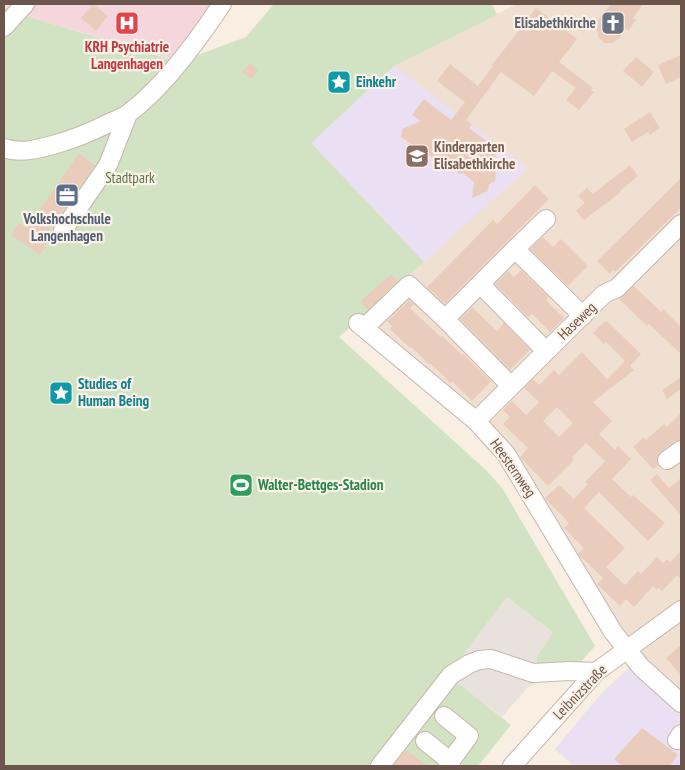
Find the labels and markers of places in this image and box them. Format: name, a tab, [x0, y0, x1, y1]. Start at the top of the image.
hospital icon: KRH Psychiatrie Langenhagen	[114, 10, 140, 36]
church icon: Elisabethkirche	[600, 10, 626, 36]
place label: Elisabethkirche	[515, 13, 596, 32]
place label: KRH Psychiatrie Langenhagen	[85, 37, 169, 73]
place icon: Einkehr	[326, 69, 352, 95]
place label: Einkehr	[356, 72, 397, 91]
place label: Kindergarten Elisabethkirche	[434, 137, 515, 173]
school or university icon: Kindergarten Elisabethkirche	[404, 143, 430, 169]
office icon: Volkshochschule Langenhagen	[54, 182, 80, 208]
place label: Volkshochschule Langenhagen	[22, 209, 111, 245]
place label: Studies of Human Being	[78, 374, 150, 410]
place icon: Studies of Human Being	[48, 380, 74, 406]
sports icon: Walter-Bettges-Stadion	[228, 472, 254, 498]
place label: Walter-Bettges-Stadion	[257, 475, 384, 494]

